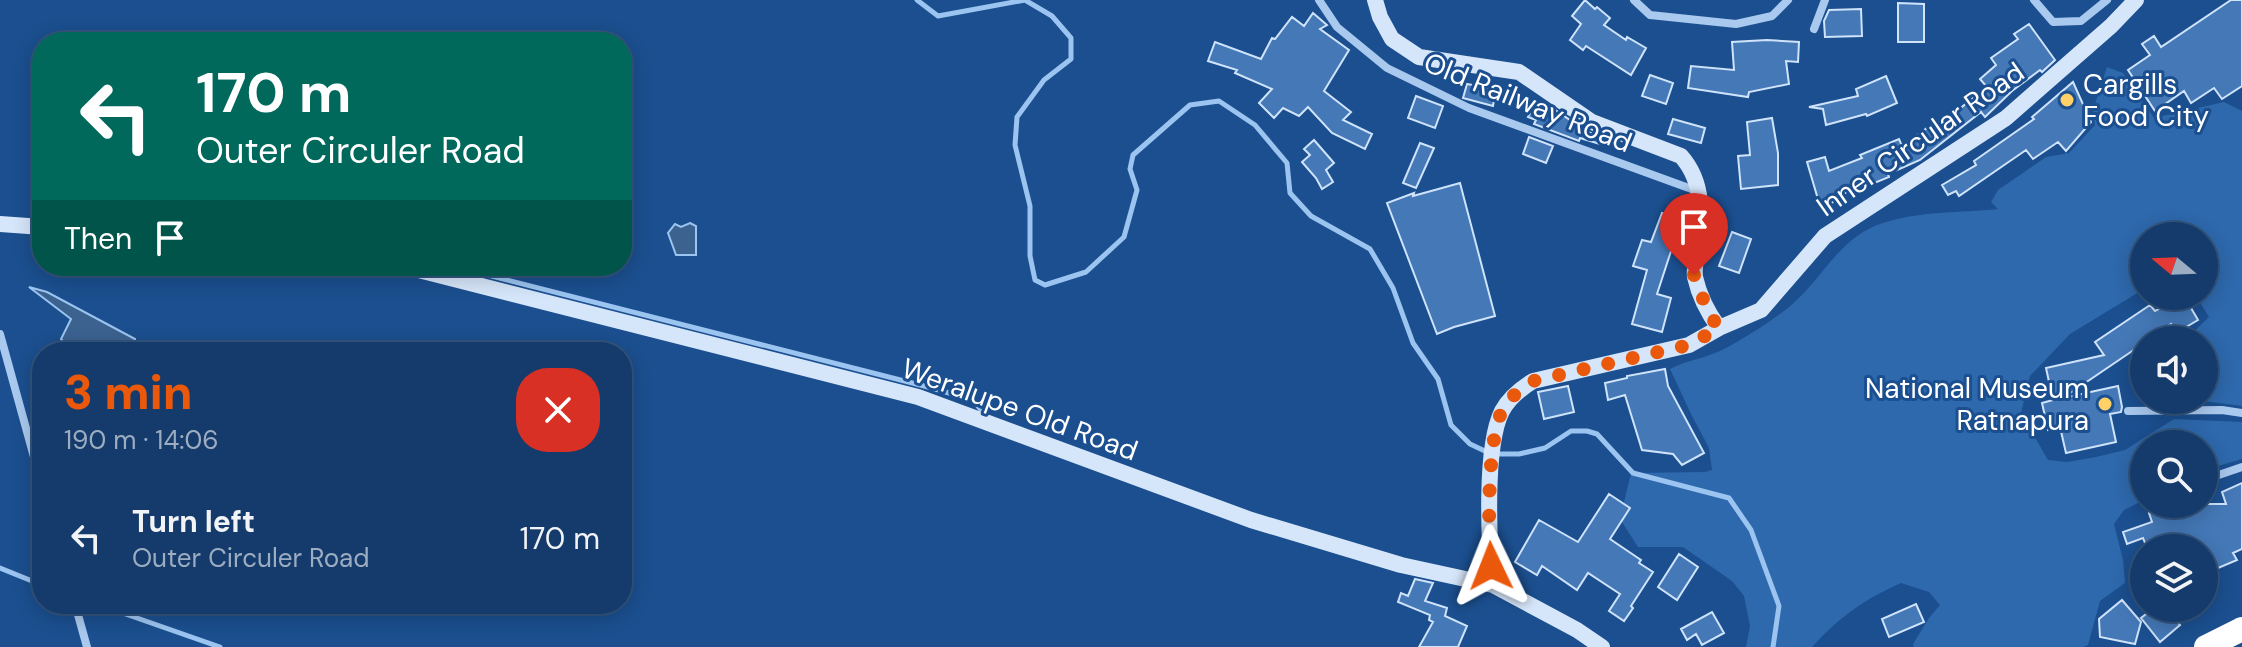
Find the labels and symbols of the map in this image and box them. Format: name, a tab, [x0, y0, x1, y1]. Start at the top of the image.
street label: Old Railway Road	[1418, 44, 1637, 161]
street label: Inner Circular Road	[1809, 54, 2031, 225]
place label: Cargills Food City	[2083, 66, 2209, 135]
marker: Cargills Food City	[2058, 91, 2076, 109]
pin	[1660, 193, 1728, 275]
north arrow	[2130, 222, 2218, 310]
street label: Weralupe Old Road	[897, 350, 1143, 469]
place label: National Museum Ratnapura	[1865, 370, 2089, 439]
marker: National Museum Ratnapura	[2096, 395, 2114, 413]
position arrow	[1449, 524, 1533, 608]

